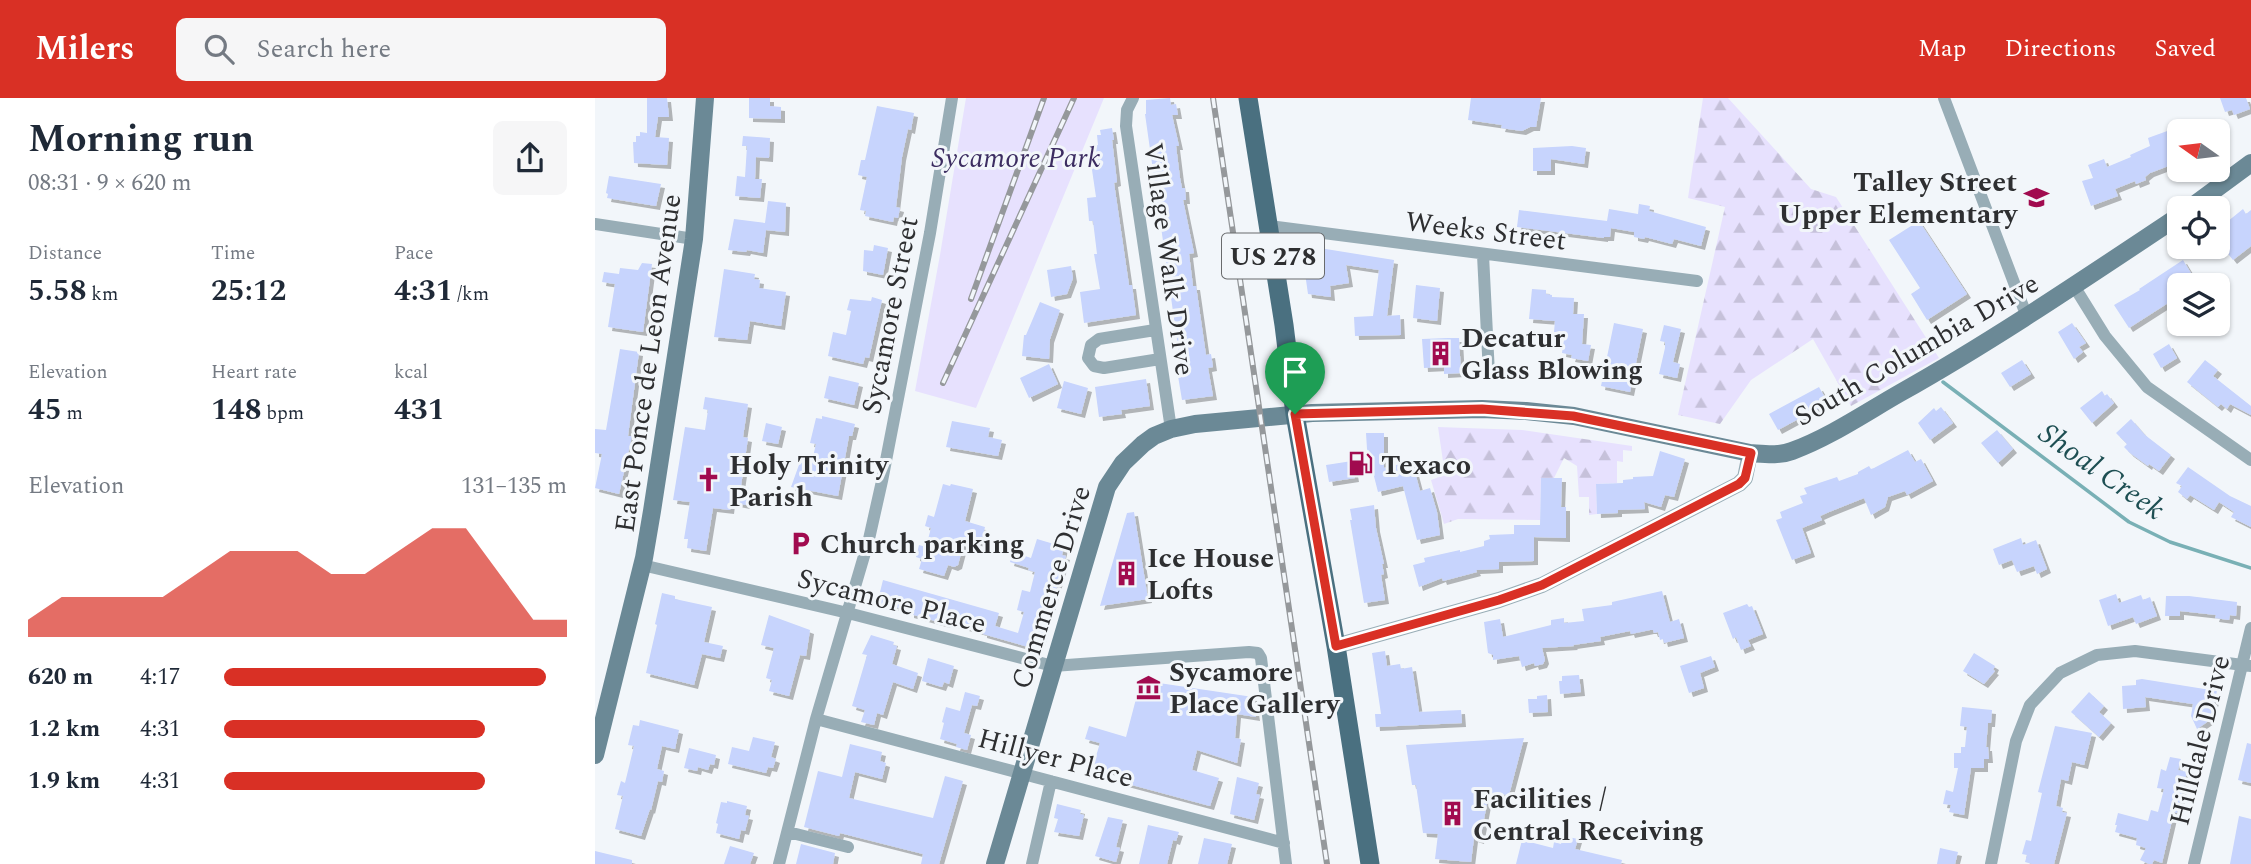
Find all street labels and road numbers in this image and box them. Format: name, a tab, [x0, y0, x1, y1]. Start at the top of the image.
street label: Village Walk Drive	[1131, 140, 1206, 379]
street label: East Ponce de Leon Avenue	[603, 191, 694, 535]
street label: Weeks Street	[1403, 200, 1569, 263]
street label: Sycamore Street	[850, 213, 931, 418]
road number: US 278	[1222, 234, 1324, 279]
street label: South Columbia Drive	[1786, 263, 2047, 438]
street label: Commerce Drive	[1000, 480, 1103, 695]
street label: Sycamore Place	[793, 557, 991, 646]
street label: Hilldale Drive	[2158, 651, 2242, 830]
street label: Hillyer Place	[973, 717, 1138, 800]

